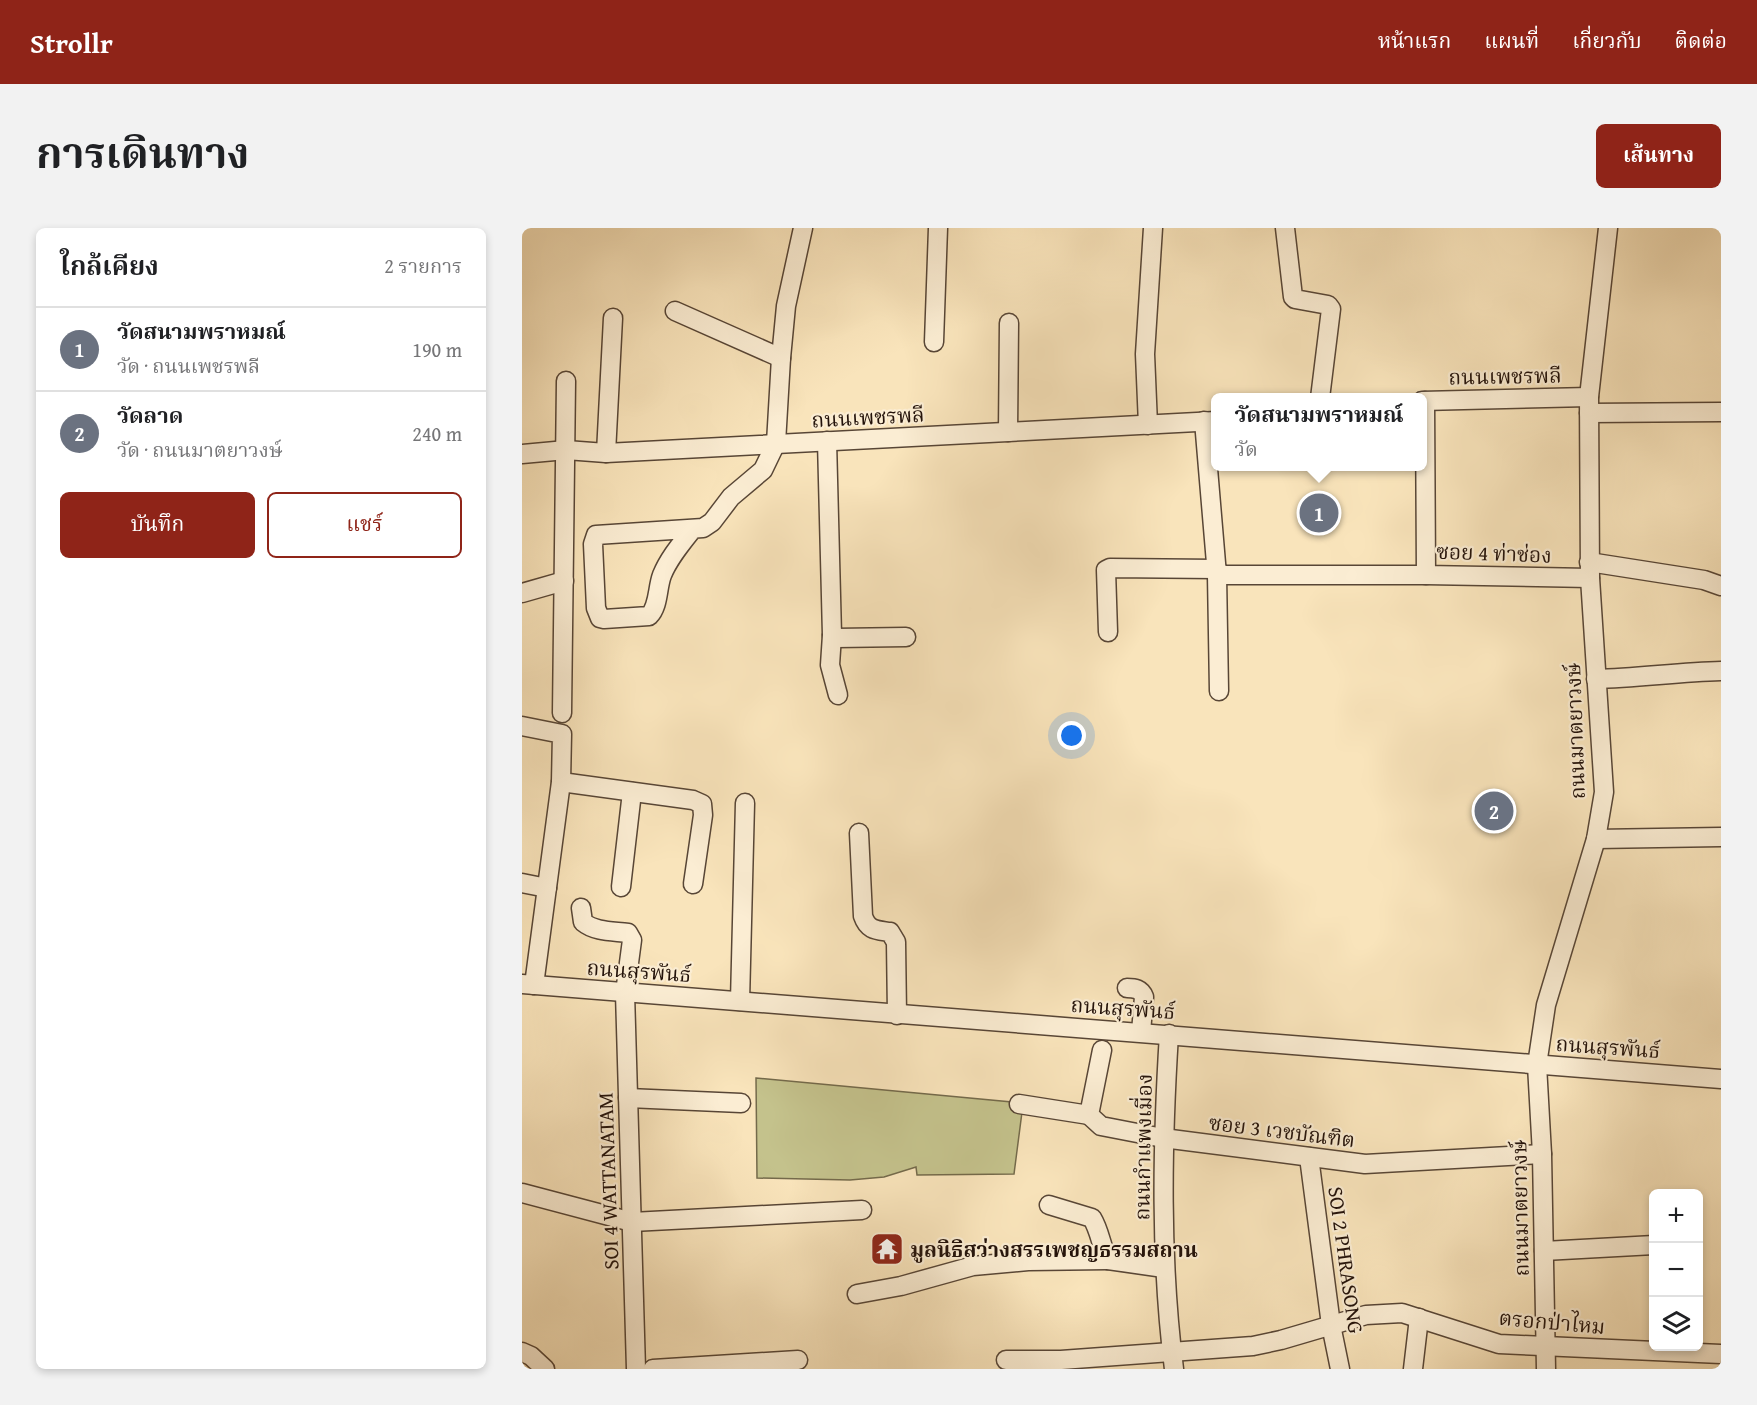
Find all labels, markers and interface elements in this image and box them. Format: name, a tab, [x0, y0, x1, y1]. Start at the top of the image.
text: Strollr	[30, 22, 113, 63]
text: หน้าแรก	[1378, 25, 1451, 56]
text: แผนที่	[1484, 25, 1539, 56]
text: เกี่ยวกับ	[1572, 25, 1642, 56]
text: ติดต่อ	[1675, 25, 1727, 56]
text: การเดินทาง	[36, 122, 249, 183]
button: เส้นทาง	[1596, 124, 1721, 188]
text: ใกล้เคียง	[60, 246, 159, 285]
text: 2 รายการ	[384, 251, 462, 280]
text: วัดสนามพราหมณ์	[117, 315, 286, 347]
text: 1	[74, 335, 85, 364]
text: 190 m	[412, 335, 462, 364]
text: วัด · ถนนเพชรพลี	[117, 351, 260, 380]
street label: ถนนเพชรพลี	[1448, 360, 1562, 392]
popup	[1211, 393, 1427, 471]
text: วัดสนามพราหมณ์	[1235, 398, 1403, 430]
text: วัดลาด	[117, 399, 183, 431]
street label: ถนนเพชรพลี	[811, 399, 925, 435]
text: 2	[74, 419, 85, 448]
text: 240 m	[412, 419, 462, 448]
text: วัด	[1235, 434, 1258, 463]
text: วัด · ถนนมาตยาวงษ์	[117, 435, 282, 464]
pin: 1	[1300, 490, 1338, 536]
button: บันทึก	[60, 492, 255, 558]
button: แชร์	[267, 492, 462, 558]
street label: ซอย 4 ท่าช่อง	[1436, 535, 1552, 571]
street label: ถนนมาตยาวงษ์	[1557, 662, 1593, 800]
your location	[1057, 721, 1086, 750]
pin: 2	[1474, 788, 1514, 834]
street label: ถนนสุรพันธ์	[586, 952, 693, 990]
street label: ถนนสุรพันธ์	[1070, 989, 1177, 1027]
street label: ถนนสุรพันธ์	[1555, 1028, 1662, 1066]
street label: ถนนกำแพงเมี่อง	[1126, 1073, 1160, 1221]
street label: SOI 4 WATTANATAM	[589, 1092, 627, 1270]
street label: ซอย 3 เวชบัณฑิต	[1207, 1107, 1357, 1155]
street label: ถนนมาตยาวงษ์	[1503, 1139, 1537, 1277]
street label: SOI 2 PHRASONG	[1320, 1185, 1372, 1335]
map controls	[1649, 1189, 1703, 1351]
button: +	[1649, 1189, 1703, 1243]
temple icon: มูลนิธิสว่างสรรเพชญธรรมสถาน	[869, 1231, 905, 1267]
place label: มูลนิธิสว่างสรรเพชญธรรมสถาน	[910, 1234, 1198, 1265]
button: −	[1649, 1243, 1703, 1297]
button: layers	[1649, 1297, 1703, 1351]
street label: ตรอกป่าไหม	[1498, 1302, 1606, 1342]

